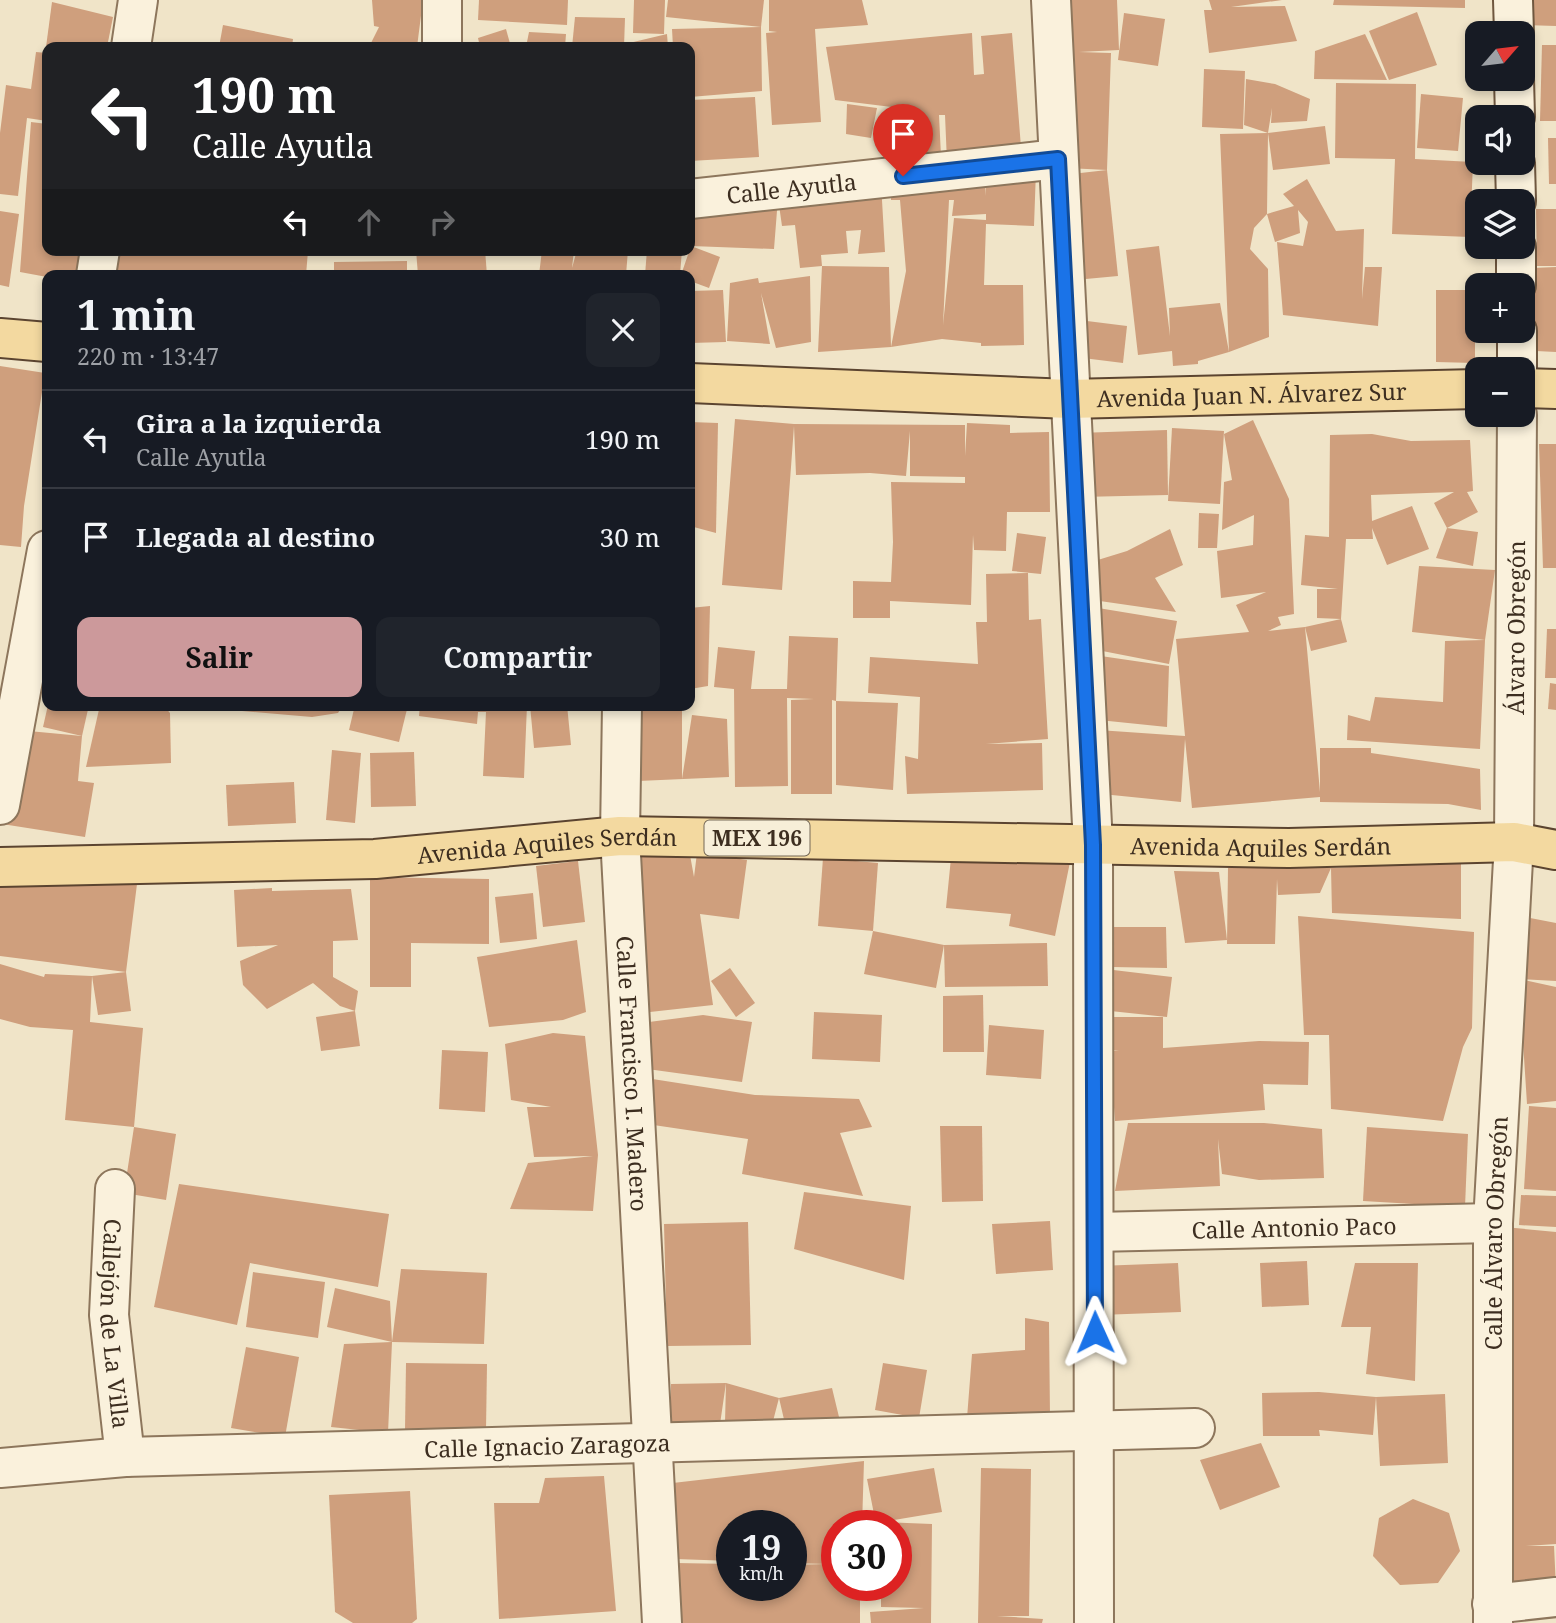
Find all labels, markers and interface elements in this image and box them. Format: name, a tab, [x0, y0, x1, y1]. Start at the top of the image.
north arrow	[1465, 21, 1535, 91]
map controls	[1465, 21, 1535, 427]
text: 190 m	[192, 61, 336, 127]
icon: left	[77, 70, 168, 161]
pin	[873, 104, 933, 176]
button: sound	[1465, 105, 1535, 175]
icon: arrive	[884, 115, 922, 153]
text: Calle Ayutla	[192, 124, 374, 167]
street label: Calle Ayutla	[725, 165, 858, 211]
button: layers	[1465, 189, 1535, 259]
icon: left	[277, 203, 315, 241]
icon: ahead	[350, 203, 388, 241]
icon: right	[423, 203, 461, 241]
button: +	[1465, 273, 1535, 343]
text: 1 min	[77, 285, 196, 342]
button: close	[586, 293, 660, 367]
text: 220 m · 13:47	[77, 340, 219, 372]
button: −	[1465, 357, 1535, 427]
street label: Avenida Juan N. Álvarez Sur	[1096, 375, 1407, 414]
text: Gira a la izquierda	[136, 405, 382, 441]
icon: left	[77, 420, 115, 458]
text: 190 m	[585, 421, 660, 457]
text: Calle Ayutla	[136, 441, 266, 473]
icon: arrive	[77, 518, 115, 556]
text: Llegada al destino	[136, 519, 375, 555]
text: 30 m	[600, 519, 660, 555]
street label: Álvaro Obregón	[1499, 540, 1532, 715]
button: Salir	[77, 617, 362, 697]
button: Compartir	[376, 617, 660, 697]
street label: Avenida Aquiles Serdán	[416, 820, 678, 871]
road number: MEX 196	[704, 820, 810, 856]
street label: Avenida Aquiles Serdán	[1130, 829, 1392, 864]
street label: Calle Francisco I. Madero	[609, 935, 656, 1212]
street label: Calle Álvaro Obregón	[1477, 1115, 1515, 1350]
street label: Calle Antonio Paco	[1191, 1209, 1397, 1246]
street label: Callejón de La Villa	[93, 1218, 138, 1430]
position arrow	[1058, 1295, 1132, 1369]
street label: Calle Ignacio Zaragoza	[424, 1426, 671, 1465]
speed limit sign: 30	[821, 1510, 912, 1601]
text: 19	[742, 1523, 781, 1570]
text: km/h	[739, 1561, 784, 1585]

